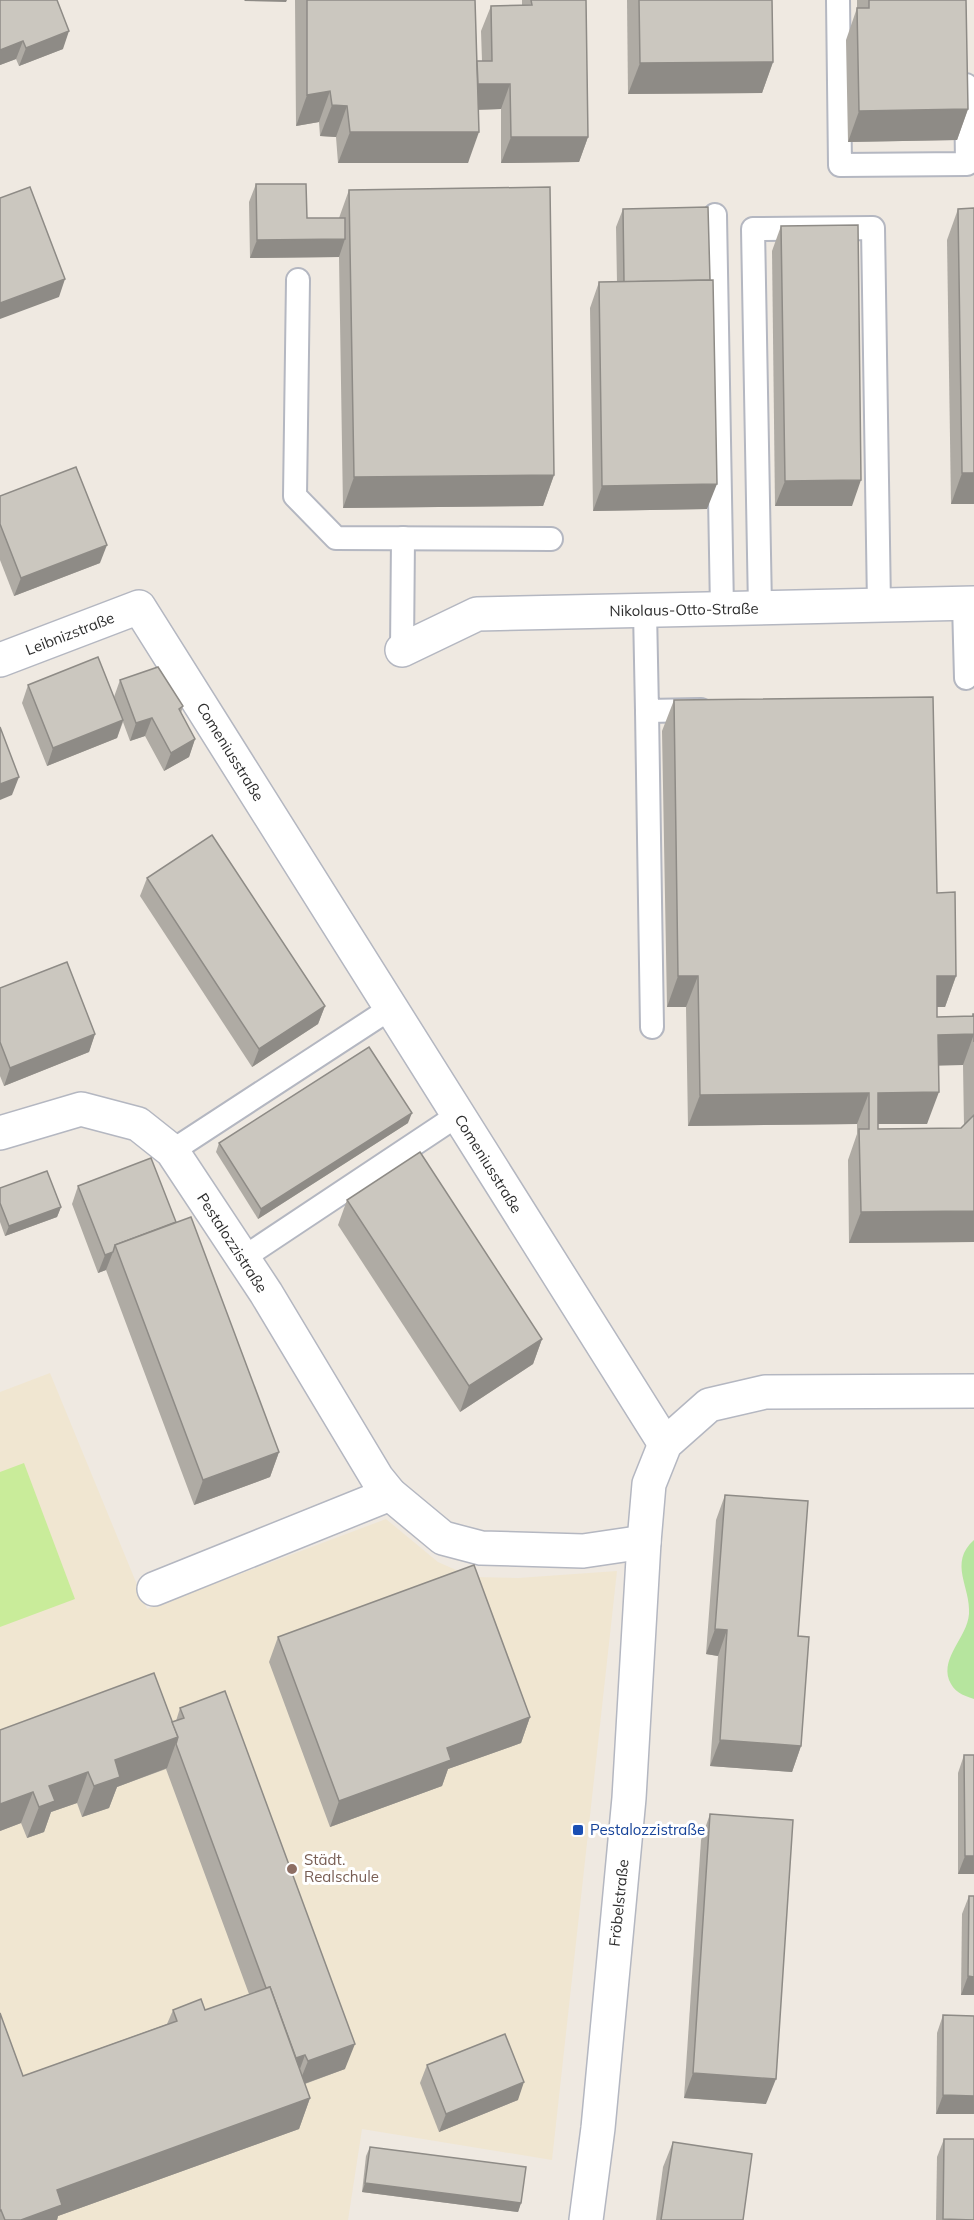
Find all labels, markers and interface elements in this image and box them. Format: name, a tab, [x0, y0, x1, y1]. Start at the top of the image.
street label: Nikolaus-Otto-Straße	[609, 599, 759, 620]
street label: Leibnizstraße	[23, 608, 117, 659]
street label: Comeniusstraße	[192, 699, 268, 805]
street label: Comeniusstraße	[450, 1111, 526, 1217]
street label: Pestalozzistraße	[193, 1189, 272, 1296]
place label: Pestalozzistraße	[590, 1820, 705, 1839]
marker: Pestalozzistraße	[571, 1823, 585, 1837]
place label: Städt. Realschule	[304, 1850, 379, 1886]
street label: Fröbelstraße	[604, 1858, 633, 1947]
marker: Städt. Realschule	[285, 1862, 299, 1876]

